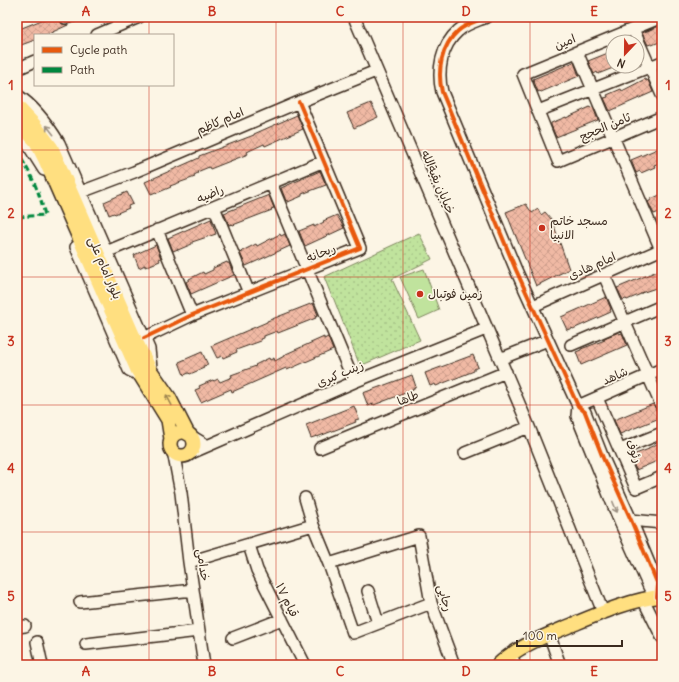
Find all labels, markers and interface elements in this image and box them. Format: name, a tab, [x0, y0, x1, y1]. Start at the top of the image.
text: A	[82, 3, 91, 20]
text: B	[208, 3, 217, 20]
text: C	[336, 3, 345, 20]
text: D	[461, 3, 471, 20]
text: E	[590, 3, 598, 20]
street label: امین	[552, 31, 578, 53]
legend	[34, 34, 174, 86]
north arrow	[605, 34, 645, 74]
text: Cycle path	[70, 42, 127, 57]
text: N	[615, 55, 627, 71]
text: Path	[70, 62, 95, 77]
text: 1	[8, 77, 14, 94]
text: 1	[665, 77, 671, 94]
street label: امام کاظم	[194, 104, 247, 139]
street label: ثامن الحجج	[577, 109, 634, 146]
one-way arrow	[46, 124, 54, 135]
street label: خیابان بقیةالله	[417, 148, 459, 216]
street label: راضیه	[194, 181, 226, 206]
text: 2	[7, 205, 15, 222]
text: 2	[664, 205, 672, 222]
place label: مسجد خاتم الانبیا	[550, 213, 608, 243]
marker: مسجد خاتم الانبیا	[537, 223, 547, 233]
street label: بلوار امام علی	[84, 234, 125, 302]
street label: ریحانه	[304, 240, 338, 265]
street label: امام هادی	[566, 248, 619, 285]
place label: زمین فوتبال	[428, 286, 483, 302]
marker: زمین فوتبال	[415, 289, 425, 299]
text: 3	[7, 333, 15, 350]
text: 3	[664, 333, 672, 350]
street label: زینب کبری	[314, 357, 366, 391]
street label: شاهد	[600, 363, 630, 388]
street label: طاها	[395, 386, 421, 409]
one-way arrow	[165, 394, 173, 406]
street label: رئوف	[623, 437, 646, 465]
text: 4	[7, 460, 15, 477]
text: 4	[664, 460, 672, 477]
one-way arrow	[611, 501, 619, 513]
street label: خدامی	[193, 548, 213, 582]
street label: قیام ۱۷	[271, 580, 302, 620]
street label: رجایی	[434, 583, 456, 613]
text: 5	[7, 588, 15, 605]
text: 5	[664, 588, 672, 605]
scale bar	[517, 622, 622, 648]
text: 100 m	[523, 628, 557, 643]
text: A	[82, 663, 91, 680]
text: B	[208, 663, 217, 680]
text: C	[336, 663, 345, 680]
text: D	[461, 663, 471, 680]
text: E	[590, 663, 598, 680]

